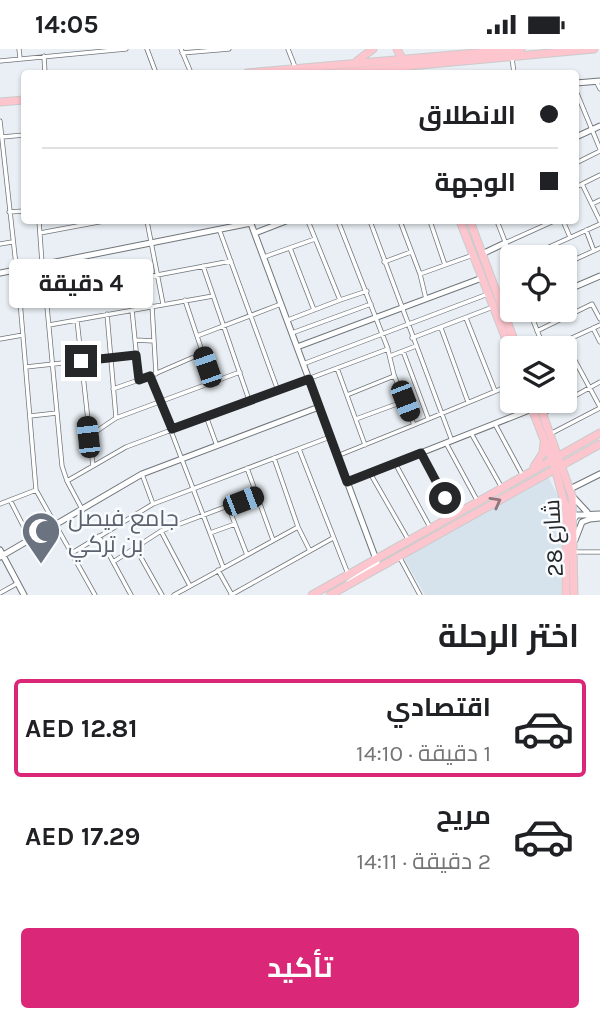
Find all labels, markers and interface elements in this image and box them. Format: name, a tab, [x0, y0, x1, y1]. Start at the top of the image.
text: 14:05	[35, 9, 98, 40]
text: الانطلاق	[418, 100, 516, 131]
text: الوجهة	[435, 167, 516, 198]
map controls	[500, 245, 577, 413]
button: locate	[500, 245, 577, 322]
callout: 4 دقيقة	[9, 259, 153, 309]
text: 4 دقيقة	[39, 270, 123, 297]
button: layers	[500, 336, 577, 413]
car	[191, 344, 224, 390]
route end	[65, 345, 97, 377]
car	[388, 378, 423, 424]
car	[76, 415, 101, 459]
route start	[429, 482, 461, 514]
car	[220, 484, 267, 518]
one-way arrow	[489, 497, 502, 510]
street label: شارع 28	[538, 498, 571, 577]
place label: جامع فيصل بن تركي	[68, 505, 179, 562]
mosque icon: جامع فيصل بن تركي	[20, 510, 62, 565]
text: اختر الرحلة	[438, 618, 579, 655]
text: اقتصادي	[386, 692, 491, 723]
icon: car	[512, 697, 575, 760]
text: AED 12.81	[25, 713, 138, 744]
text: 1 دقيقة · 14:10	[356, 740, 491, 767]
text: مريح	[436, 800, 491, 831]
icon: car	[512, 805, 575, 868]
text: AED 17.29	[25, 821, 140, 852]
text: 2 دقيقة · 14:11	[356, 848, 491, 875]
button: تأكيد	[21, 928, 579, 1008]

